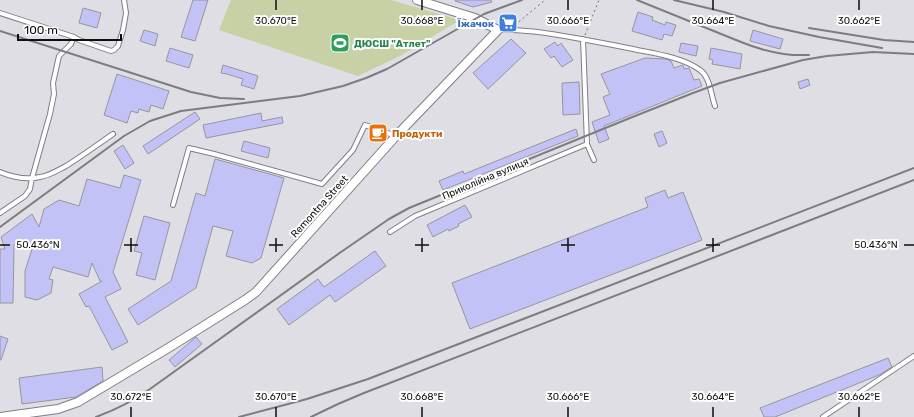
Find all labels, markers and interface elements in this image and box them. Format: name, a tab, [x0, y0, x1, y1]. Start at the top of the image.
supermarket icon: Їжачок	[497, 12, 519, 34]
text: 30.670°E	[255, 15, 297, 27]
text: 30.668°E	[401, 15, 443, 27]
text: 30.666°E	[547, 15, 589, 27]
text: 30.664°E	[692, 15, 734, 27]
text: 30.662°E	[838, 15, 880, 27]
scale bar	[18, 16, 121, 42]
place label: Їжачок	[457, 17, 494, 30]
text: 100 m	[24, 23, 58, 37]
sports icon: ДЮСШ "Атлет"	[329, 32, 351, 54]
place label: ДЮСШ "Атлет"	[354, 38, 431, 50]
cafe icon: Продукти	[367, 122, 389, 144]
place label: Продукти	[392, 128, 442, 140]
street label: Приколійна вулиця	[440, 155, 530, 203]
street label: Remontna Street	[289, 173, 351, 240]
text: 50.436°N	[16, 239, 60, 251]
text: 50.436°N	[854, 239, 898, 251]
text: 30.672°E	[110, 391, 152, 403]
text: 30.670°E	[255, 391, 297, 403]
text: 30.668°E	[401, 391, 443, 403]
text: 30.666°E	[547, 391, 589, 403]
text: 30.664°E	[692, 391, 734, 403]
text: 30.662°E	[838, 391, 880, 403]

